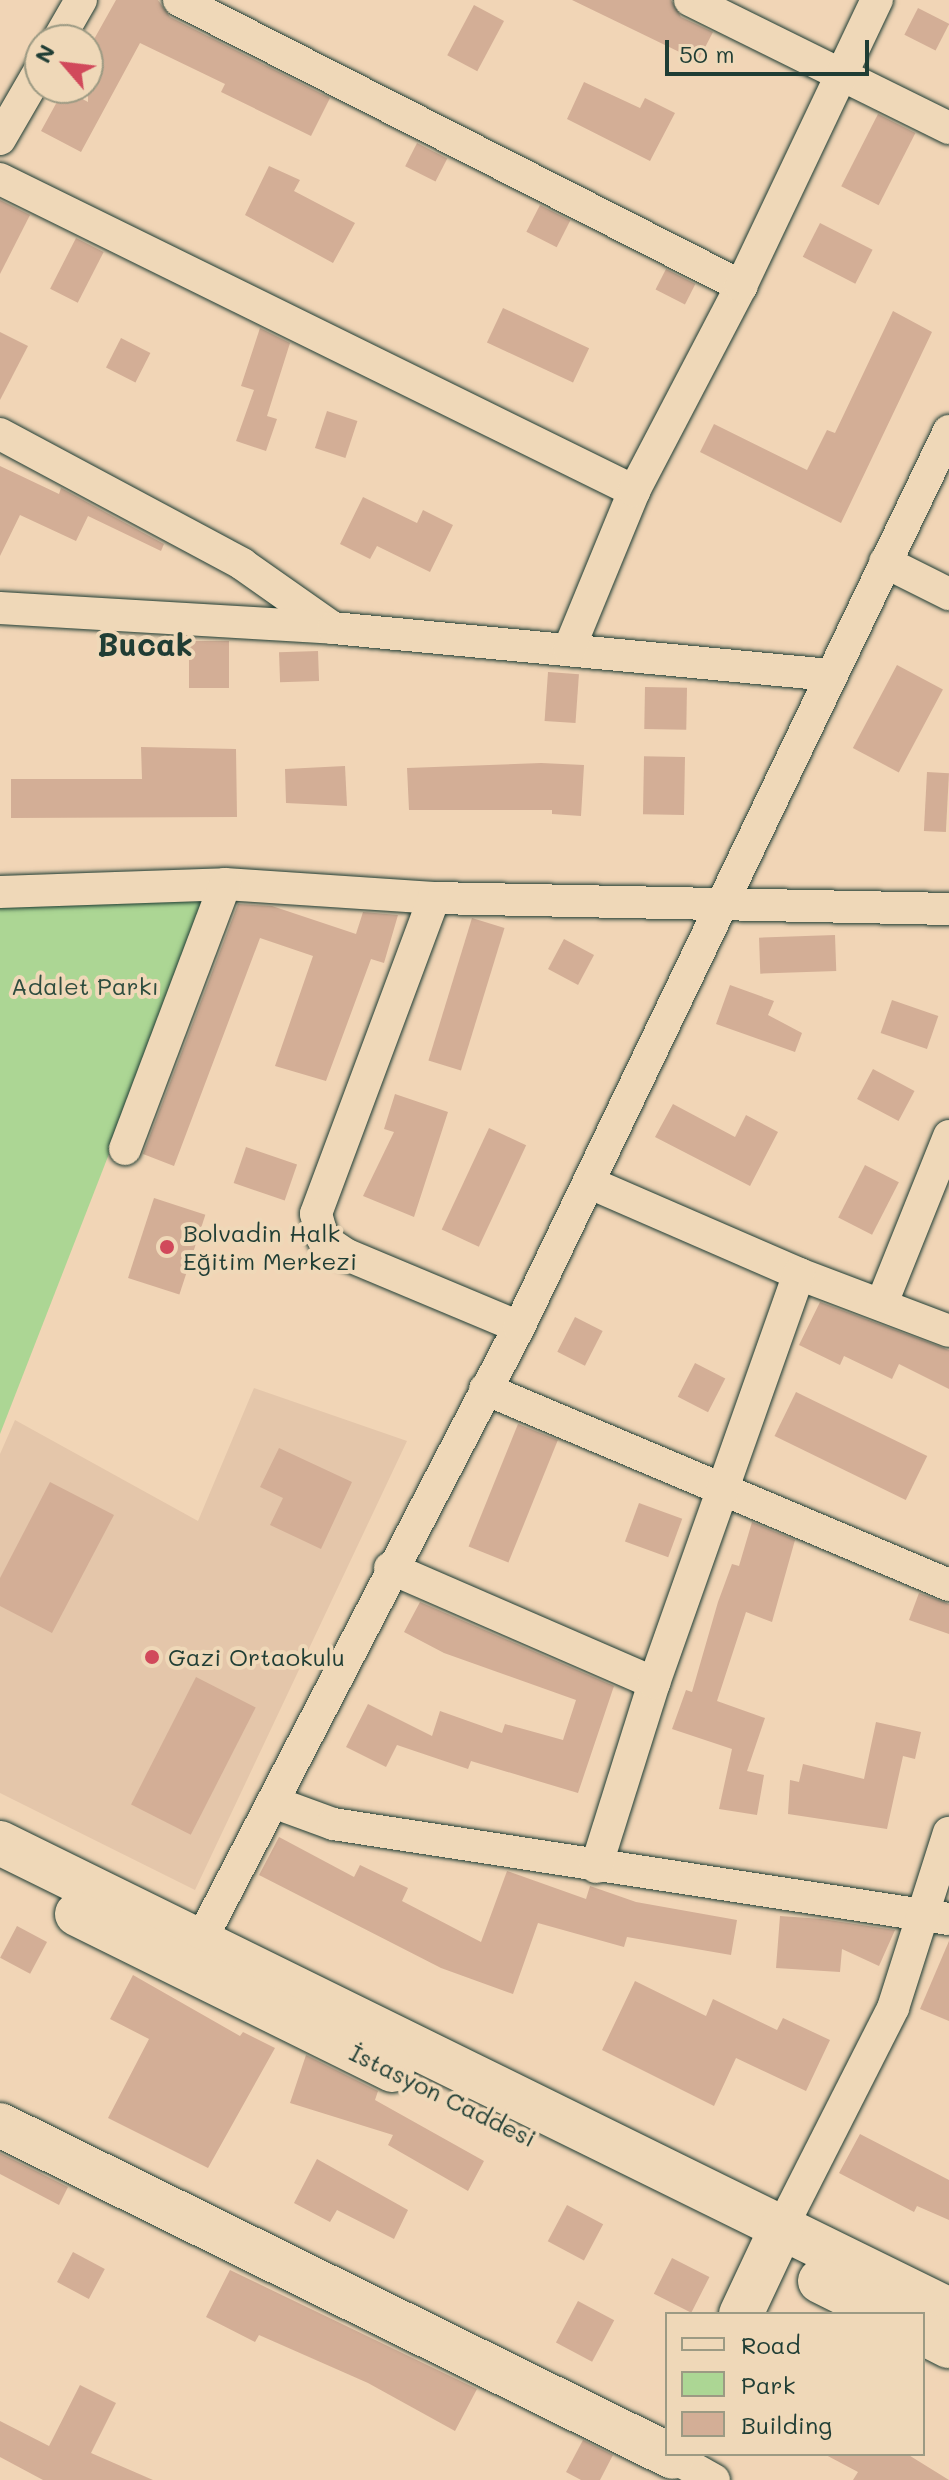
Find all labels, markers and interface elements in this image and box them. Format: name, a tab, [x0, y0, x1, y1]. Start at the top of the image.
north arrow	[24, 24, 104, 104]
scale bar	[669, 24, 873, 74]
text: 50 m	[679, 38, 735, 69]
text: N	[27, 39, 61, 68]
district label: Bucak	[97, 624, 193, 662]
park label: Adalet Parkı	[11, 972, 159, 1000]
place label: Bolvadin Halk Eğitim Merkezi	[183, 1219, 357, 1275]
marker: Bolvadin Halk Eğitim Merkezi	[158, 1238, 176, 1256]
place label: Gazi Ortaokulu	[168, 1643, 345, 1671]
marker: Gazi Ortaokulu	[143, 1648, 161, 1666]
street label: İstasyon Caddesi	[345, 2037, 541, 2153]
legend	[665, 2312, 925, 2456]
text: Road	[741, 2329, 801, 2360]
text: Park	[741, 2369, 795, 2400]
text: Building	[741, 2409, 832, 2440]

